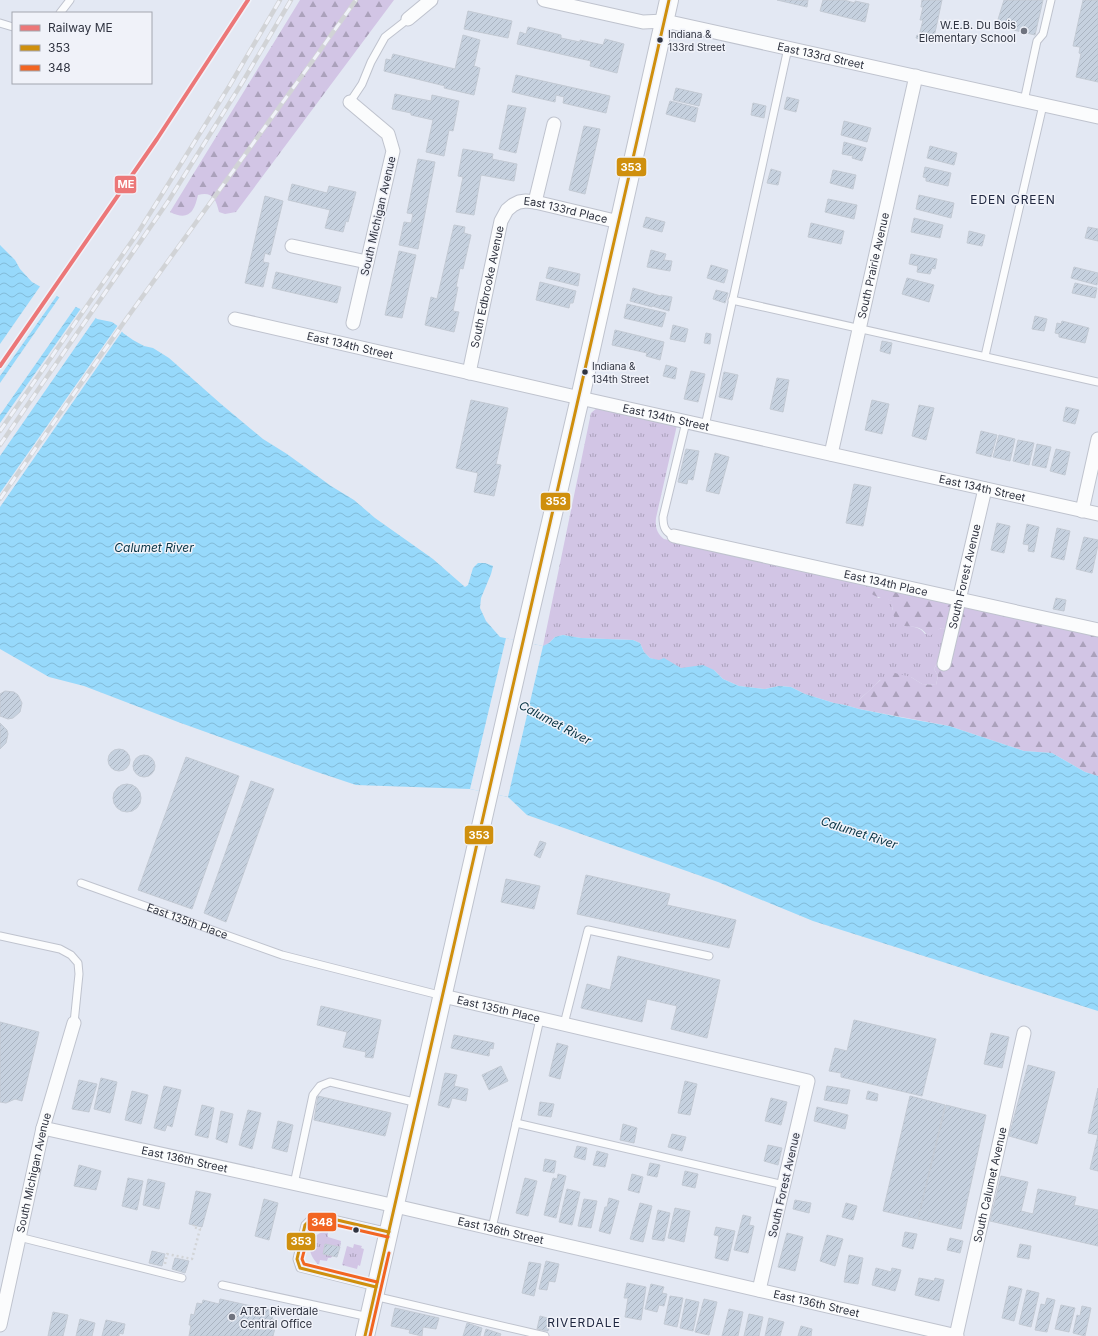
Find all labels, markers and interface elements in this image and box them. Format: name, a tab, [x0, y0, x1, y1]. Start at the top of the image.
legend	[12, 12, 152, 84]
place label: W.E.B. Du Bois Elementary School	[919, 18, 1016, 45]
text: Railway ME	[48, 20, 113, 35]
marker: W.E.B. Du Bois Elementary School	[1019, 26, 1029, 36]
place label: Indiana & 133rd Street	[668, 28, 726, 53]
marker: Indiana & 133rd Street	[655, 35, 665, 45]
street label: East 133rd Street	[776, 39, 866, 72]
text: 353	[48, 40, 70, 55]
text: 348	[48, 60, 71, 75]
street label: South Michigan Avenue	[357, 155, 399, 277]
line badge: 353	[616, 157, 647, 177]
text: 353	[620, 160, 642, 174]
line badge: ME	[114, 175, 137, 194]
text: ME	[118, 177, 135, 191]
district label: EDEN GREEN	[970, 192, 1056, 207]
street label: East 133rd Place	[523, 194, 609, 226]
street label: South Prairie Avenue	[855, 211, 892, 320]
street label: South Edbrooke Avenue	[467, 224, 507, 349]
street label: East 134th Street	[306, 329, 395, 362]
place label: Indiana & 134th Street	[592, 360, 650, 385]
marker: Indiana & 134th Street	[580, 367, 590, 377]
street label: East 134th Street	[621, 401, 711, 434]
street label: East 134th Street	[938, 472, 1027, 505]
line badge: 353	[540, 492, 571, 511]
text: 353	[545, 494, 567, 508]
street label: South Forest Avenue	[945, 522, 984, 630]
water label: Calumet River	[114, 540, 194, 555]
street label: East 134th Place	[843, 567, 929, 599]
water label: Calumet River	[517, 697, 594, 748]
water label: Calumet River	[819, 813, 900, 852]
line badge: 353	[464, 825, 494, 845]
text: 353	[468, 828, 490, 842]
street label: East 135th Place	[145, 900, 230, 942]
street label: East 135th Place	[455, 992, 542, 1025]
street label: South Michigan Avenue	[13, 1111, 54, 1234]
street label: South Calumet Avenue	[970, 1126, 1010, 1244]
street label: South Forest Avenue	[765, 1131, 803, 1239]
street label: East 136th Street	[140, 1143, 229, 1176]
line badge: 348	[307, 1212, 337, 1232]
street label: East 136th Street	[456, 1214, 545, 1247]
text: 348	[311, 1215, 333, 1229]
unlabelled marker	[351, 1225, 361, 1235]
line badge: 353	[286, 1232, 316, 1251]
text: 353	[290, 1234, 312, 1248]
street label: East 136th Street	[772, 1287, 861, 1320]
place label: AT&T Riverdale Central Office	[240, 1304, 318, 1331]
marker: AT&T Riverdale Central Office	[227, 1312, 237, 1322]
district label: RIVERDALE	[547, 1315, 621, 1330]

